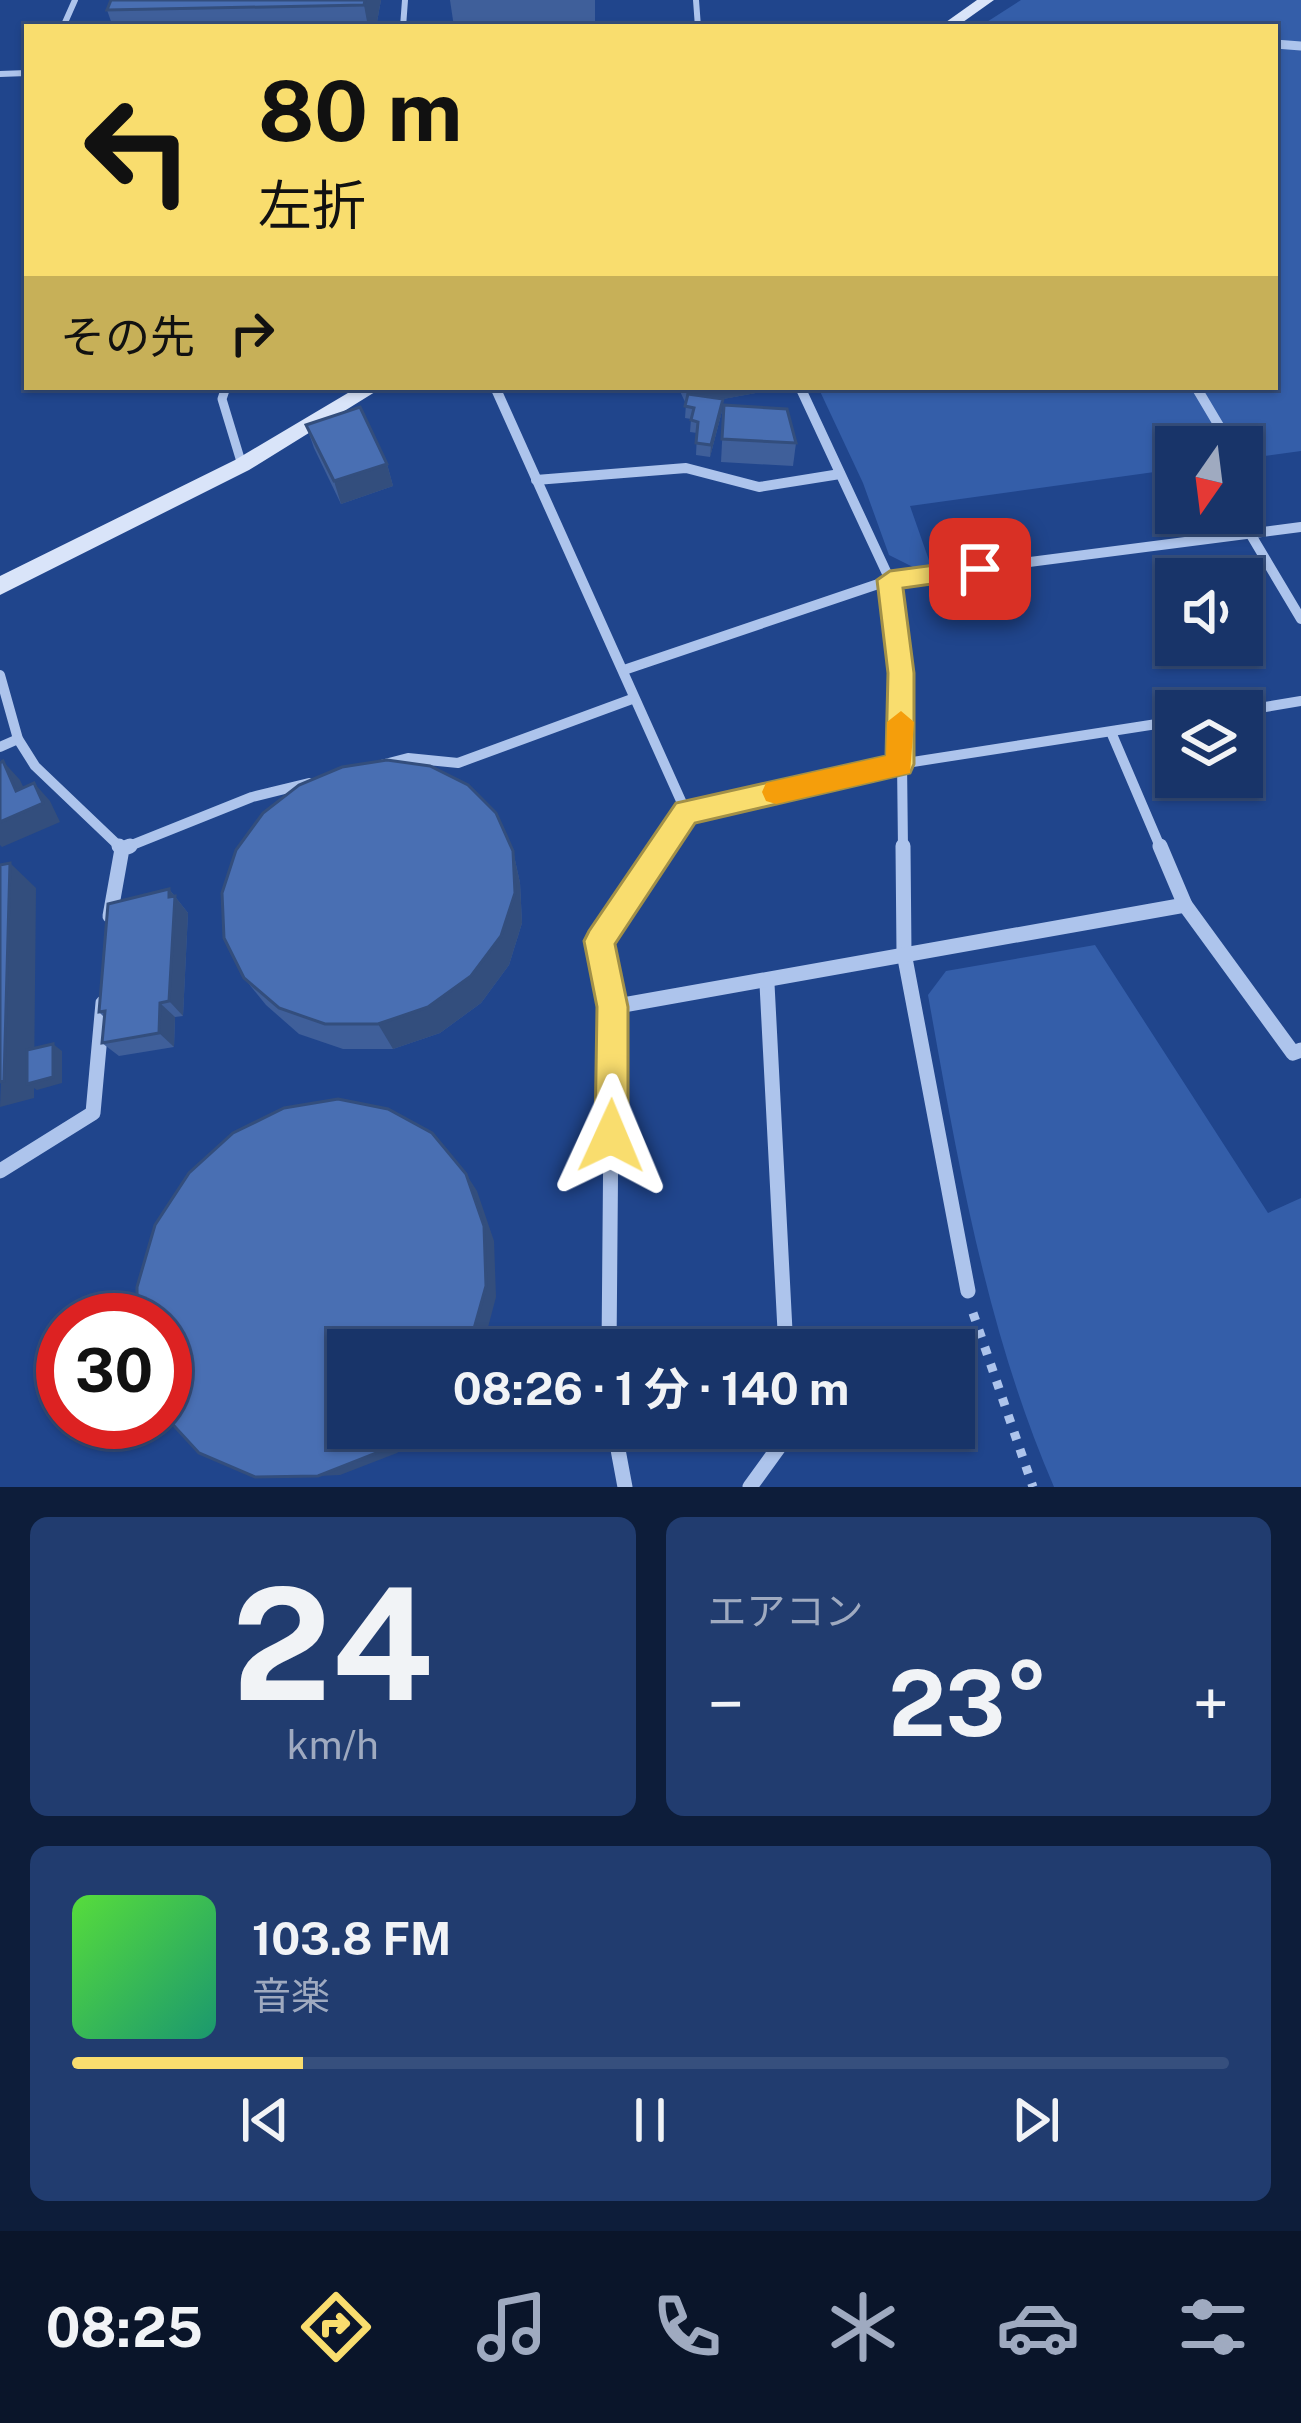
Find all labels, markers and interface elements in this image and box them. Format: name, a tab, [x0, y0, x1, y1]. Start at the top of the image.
text: 80 m	[258, 61, 462, 160]
icon: left	[60, 72, 216, 228]
text: 左折	[258, 174, 366, 237]
icon: right	[219, 300, 285, 366]
text: その先	[60, 310, 195, 363]
north arrow	[1155, 426, 1263, 534]
map controls	[1155, 426, 1263, 798]
pin	[929, 518, 1031, 620]
icon: arrive	[947, 536, 1013, 602]
button: sound	[1155, 558, 1263, 666]
button: layers	[1155, 690, 1263, 798]
position arrow	[548, 1073, 674, 1199]
speed limit sign: 30	[36, 1293, 192, 1449]
text: 08:26 · 1 分 · 140 m	[453, 1362, 849, 1415]
text: 24	[232, 1552, 433, 1735]
text: エアコン	[708, 1588, 864, 1634]
text: 23°	[888, 1650, 1048, 1756]
text: −	[708, 1665, 744, 1743]
text: +	[1192, 1665, 1229, 1743]
text: km/h	[287, 1722, 379, 1768]
text: 103.8 FM	[252, 1912, 451, 1965]
text: 音楽	[252, 1973, 330, 2019]
icon: previous	[232, 2087, 298, 2153]
icon: pause	[617, 2087, 683, 2153]
icon: next	[1003, 2087, 1069, 2153]
icon: directions	[294, 2285, 378, 2369]
icon: music	[470, 2285, 554, 2369]
icon: phone	[645, 2285, 729, 2369]
icon: climate	[821, 2285, 905, 2369]
icon: car	[996, 2285, 1080, 2369]
icon: filters	[1171, 2285, 1255, 2369]
text: 08:25	[46, 2296, 203, 2359]

